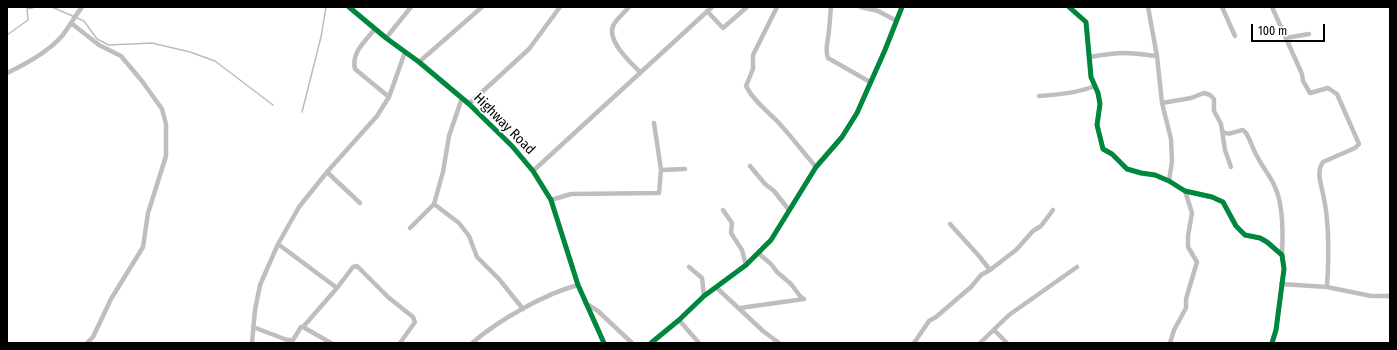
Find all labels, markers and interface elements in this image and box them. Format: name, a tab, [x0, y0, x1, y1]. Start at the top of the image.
scale bar	[1253, 16, 1327, 42]
text: 100 m	[1258, 24, 1287, 38]
street label: Highway Road	[470, 90, 538, 158]

